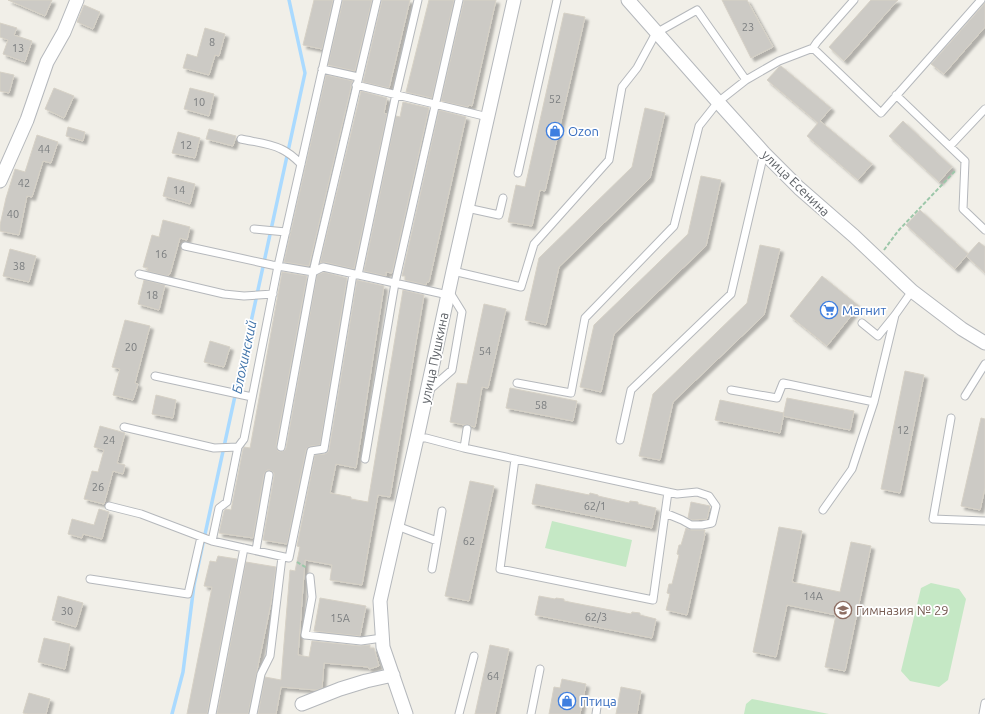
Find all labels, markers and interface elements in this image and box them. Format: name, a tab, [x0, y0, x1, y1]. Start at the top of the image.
house number: 23	[742, 21, 754, 33]
house number: 8	[209, 36, 215, 48]
house number: 13	[12, 42, 24, 54]
house number: 52	[549, 93, 561, 105]
house number: 10	[193, 96, 205, 108]
shop icon: Ozon	[545, 121, 565, 141]
place label: Ozon	[568, 124, 599, 138]
house number: 12	[180, 139, 192, 151]
house number: 44	[38, 143, 50, 155]
street label: улица Есенина	[759, 147, 833, 219]
house number: 42	[18, 177, 30, 189]
house number: 14	[173, 184, 185, 196]
house number: 40	[7, 208, 19, 220]
house number: 16	[155, 248, 167, 260]
house number: 38	[13, 260, 25, 272]
house number: 18	[146, 289, 158, 301]
supermarket icon: Магнит	[819, 300, 839, 320]
place label: Магнит	[842, 303, 887, 317]
street label: улица Пушкина	[417, 311, 451, 405]
water label: Блохинский	[228, 319, 260, 395]
house number: 20	[125, 341, 137, 353]
house number: 54	[479, 345, 491, 357]
house number: 58	[535, 399, 547, 411]
house number: 12	[897, 424, 909, 436]
house number: 24	[103, 434, 115, 446]
house number: 26	[92, 481, 104, 493]
house number: 62/1	[584, 500, 606, 512]
house number: 62	[463, 535, 475, 547]
house number: 14А	[803, 590, 824, 602]
school or university icon: Гимназия № 29	[833, 600, 853, 620]
place label: Гимназия № 29	[856, 603, 949, 617]
house number: 30	[61, 605, 73, 617]
house number: 62/3	[585, 611, 607, 623]
house number: 15А	[330, 612, 351, 624]
house number: 64	[487, 670, 499, 682]
shop icon: Птица	[557, 691, 577, 711]
place label: Птица	[580, 694, 617, 708]

